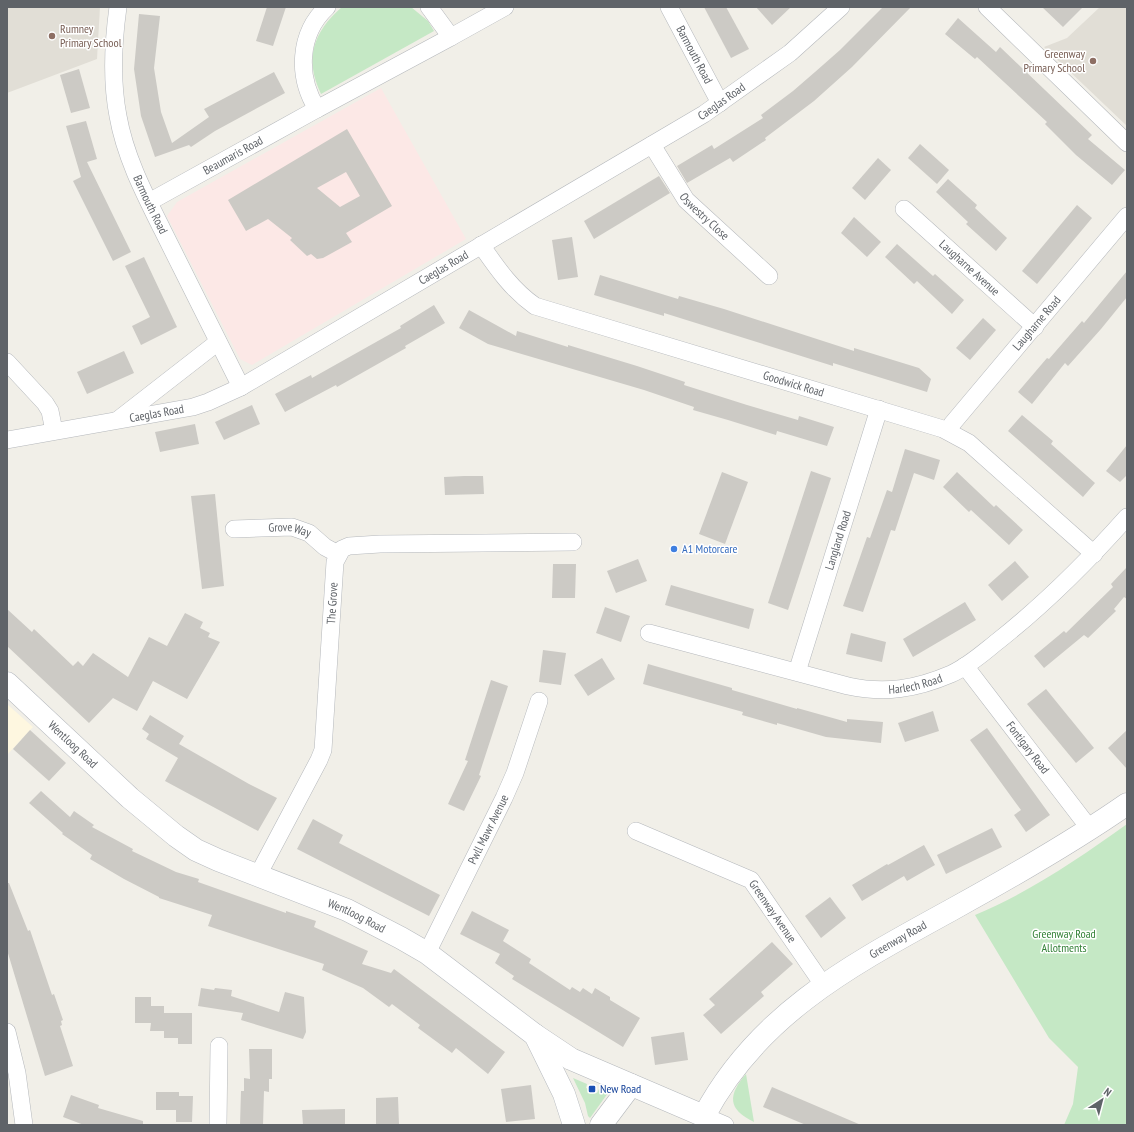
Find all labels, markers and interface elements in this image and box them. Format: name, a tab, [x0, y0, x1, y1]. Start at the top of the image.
place label: Rumney Primary School	[60, 21, 122, 50]
street label: Barmouth Road	[673, 23, 716, 86]
marker: Rumney Primary School	[47, 31, 57, 41]
place label: Greenway Primary School	[1024, 46, 1085, 75]
marker: Greenway Primary School	[1088, 56, 1098, 66]
street label: Caeglas Road	[695, 79, 748, 123]
street label: Beaumaris Road	[200, 132, 265, 178]
street label: Barmouth Road	[130, 173, 171, 236]
street label: Oswestry Close	[676, 190, 732, 243]
street label: Laugharne Avenue	[936, 236, 1003, 299]
street label: Caeglas Road	[416, 247, 471, 288]
street label: Laugharne Road	[1009, 293, 1064, 353]
street label: Goodwick Road	[761, 367, 826, 400]
street label: Caeglas Road	[128, 401, 185, 425]
street label: Langland Road	[821, 509, 854, 572]
street label: Grove Way	[268, 519, 314, 540]
place label: A1 Motorcare	[682, 541, 737, 556]
marker: A1 Motorcare	[669, 544, 679, 554]
street label: The Grove	[323, 582, 341, 625]
street label: Harlech Road	[888, 670, 944, 697]
street label: Wentloog Road	[45, 717, 101, 771]
street label: Fontigary Road	[1003, 718, 1053, 777]
street label: Pwll Mawr Avenue	[464, 792, 512, 867]
street label: Greenway Avenue	[746, 877, 800, 945]
street label: Wentloog Road	[326, 895, 388, 936]
street label: Greenway Road	[866, 917, 929, 961]
park label: Greenway Road Allotments	[1032, 926, 1096, 955]
north arrow	[1082, 1080, 1122, 1120]
place label: New Road	[600, 1081, 641, 1096]
marker: New Road	[587, 1084, 597, 1094]
text: N	[1101, 1084, 1114, 1099]

